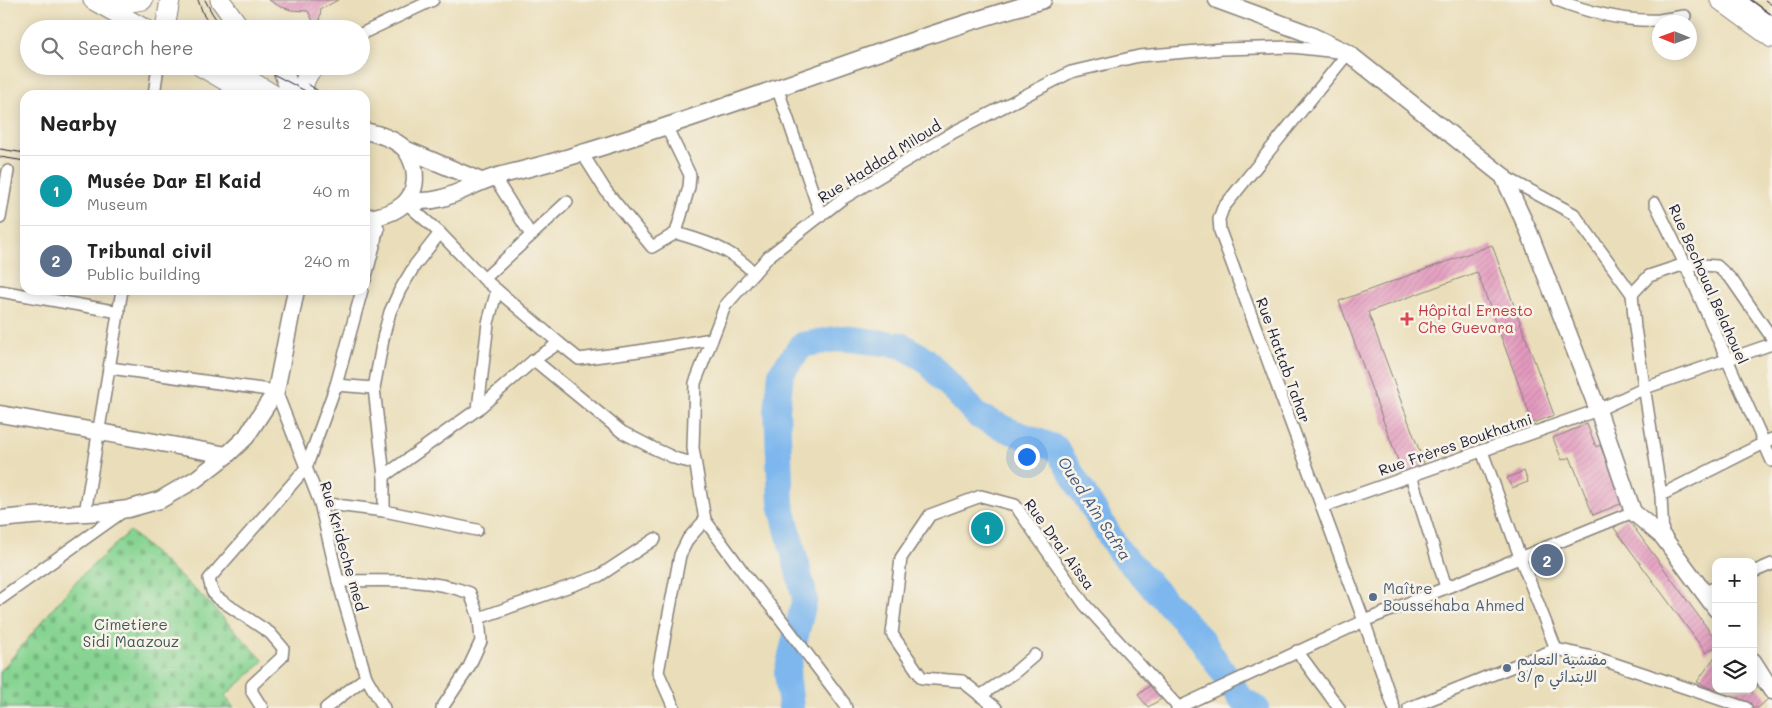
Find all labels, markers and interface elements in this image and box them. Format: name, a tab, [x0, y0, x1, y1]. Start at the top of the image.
north arrow	[1652, 15, 1697, 60]
search box	[20, 20, 370, 75]
icon: search	[38, 34, 66, 62]
text: Search here	[78, 35, 194, 60]
text: Nearby	[40, 109, 117, 136]
text: 2 results	[283, 112, 350, 133]
street label: Rue Haddad Miloud	[814, 115, 944, 207]
text: Musée Dar El Kaid	[87, 168, 261, 193]
text: 1	[52, 180, 60, 201]
text: 40 m	[313, 180, 350, 201]
text: Museum	[87, 193, 148, 214]
street label: Rue Bechoual Belahouel	[1665, 201, 1753, 367]
text: Tribunal civil	[87, 238, 212, 263]
text: 2	[52, 250, 60, 271]
text: 240 m	[304, 250, 350, 271]
text: Public building	[87, 263, 200, 284]
street label: Rue Hattab Tahar	[1252, 295, 1316, 425]
place label: Hôpital Ernesto Che Guevara	[1418, 300, 1533, 337]
marker: Hôpital Ernesto Che Guevara	[1400, 312, 1414, 326]
street label: Rue Frères Boukhatmi	[1375, 408, 1535, 480]
your location	[1014, 444, 1040, 470]
water label: Oued Aîn Safra	[1054, 452, 1136, 564]
street label: Rue Krideche med	[316, 479, 372, 613]
street label: Rue Drai Aissa	[1020, 495, 1100, 593]
pin: 1	[971, 509, 1003, 547]
pin: 2	[1531, 541, 1563, 579]
map controls	[1712, 558, 1757, 693]
button: +	[1712, 558, 1757, 603]
place label: Maître Boussehaba Ahmed	[1383, 578, 1524, 615]
marker: Maître Boussehaba Ahmed	[1367, 591, 1379, 603]
button: −	[1712, 603, 1757, 648]
park label: Cimetiere Sidi Maazouz	[83, 614, 179, 651]
button: layers	[1712, 648, 1757, 693]
place label: مفتشية التعليم الابتدائي م/3	[1517, 649, 1607, 690]
marker: مفتشية التعليم الابتدائي م/3	[1501, 662, 1513, 674]

